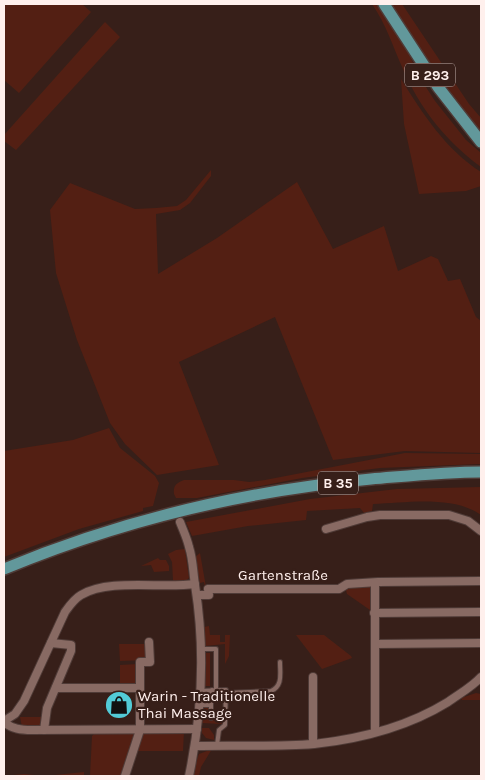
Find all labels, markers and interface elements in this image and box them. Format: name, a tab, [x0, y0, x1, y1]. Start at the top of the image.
road number: B 293	[405, 64, 455, 86]
road number: B 35	[318, 472, 358, 494]
street label: Gartenstraße	[238, 566, 328, 584]
place label: Warin - Traditionelle Thai Massage	[138, 687, 275, 722]
shop icon: Warin - Traditionelle Thai Massage	[104, 690, 134, 720]

